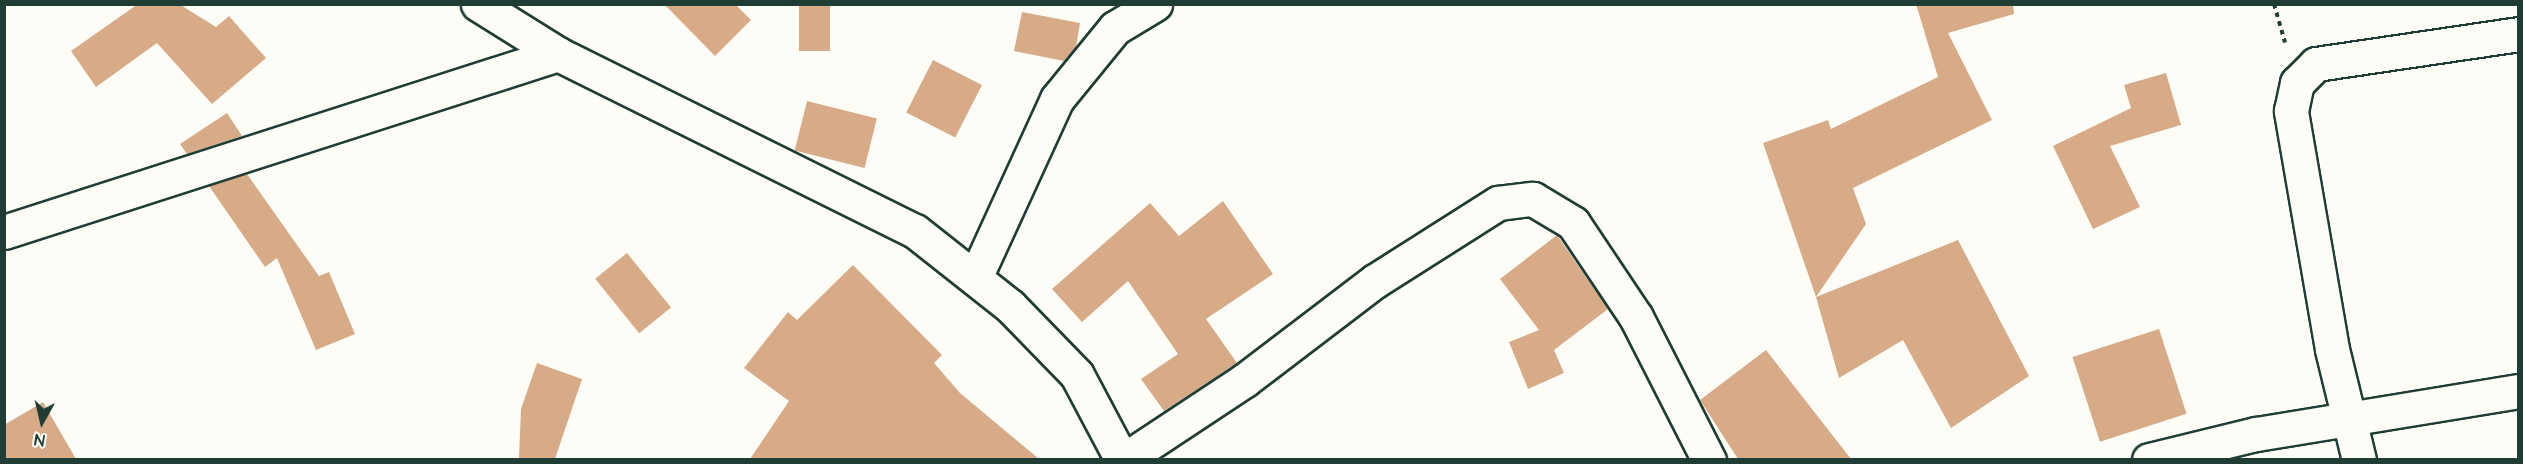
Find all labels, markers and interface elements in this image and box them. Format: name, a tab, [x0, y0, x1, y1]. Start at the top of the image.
north arrow	[12, 392, 72, 452]
text: N	[33, 428, 46, 451]

